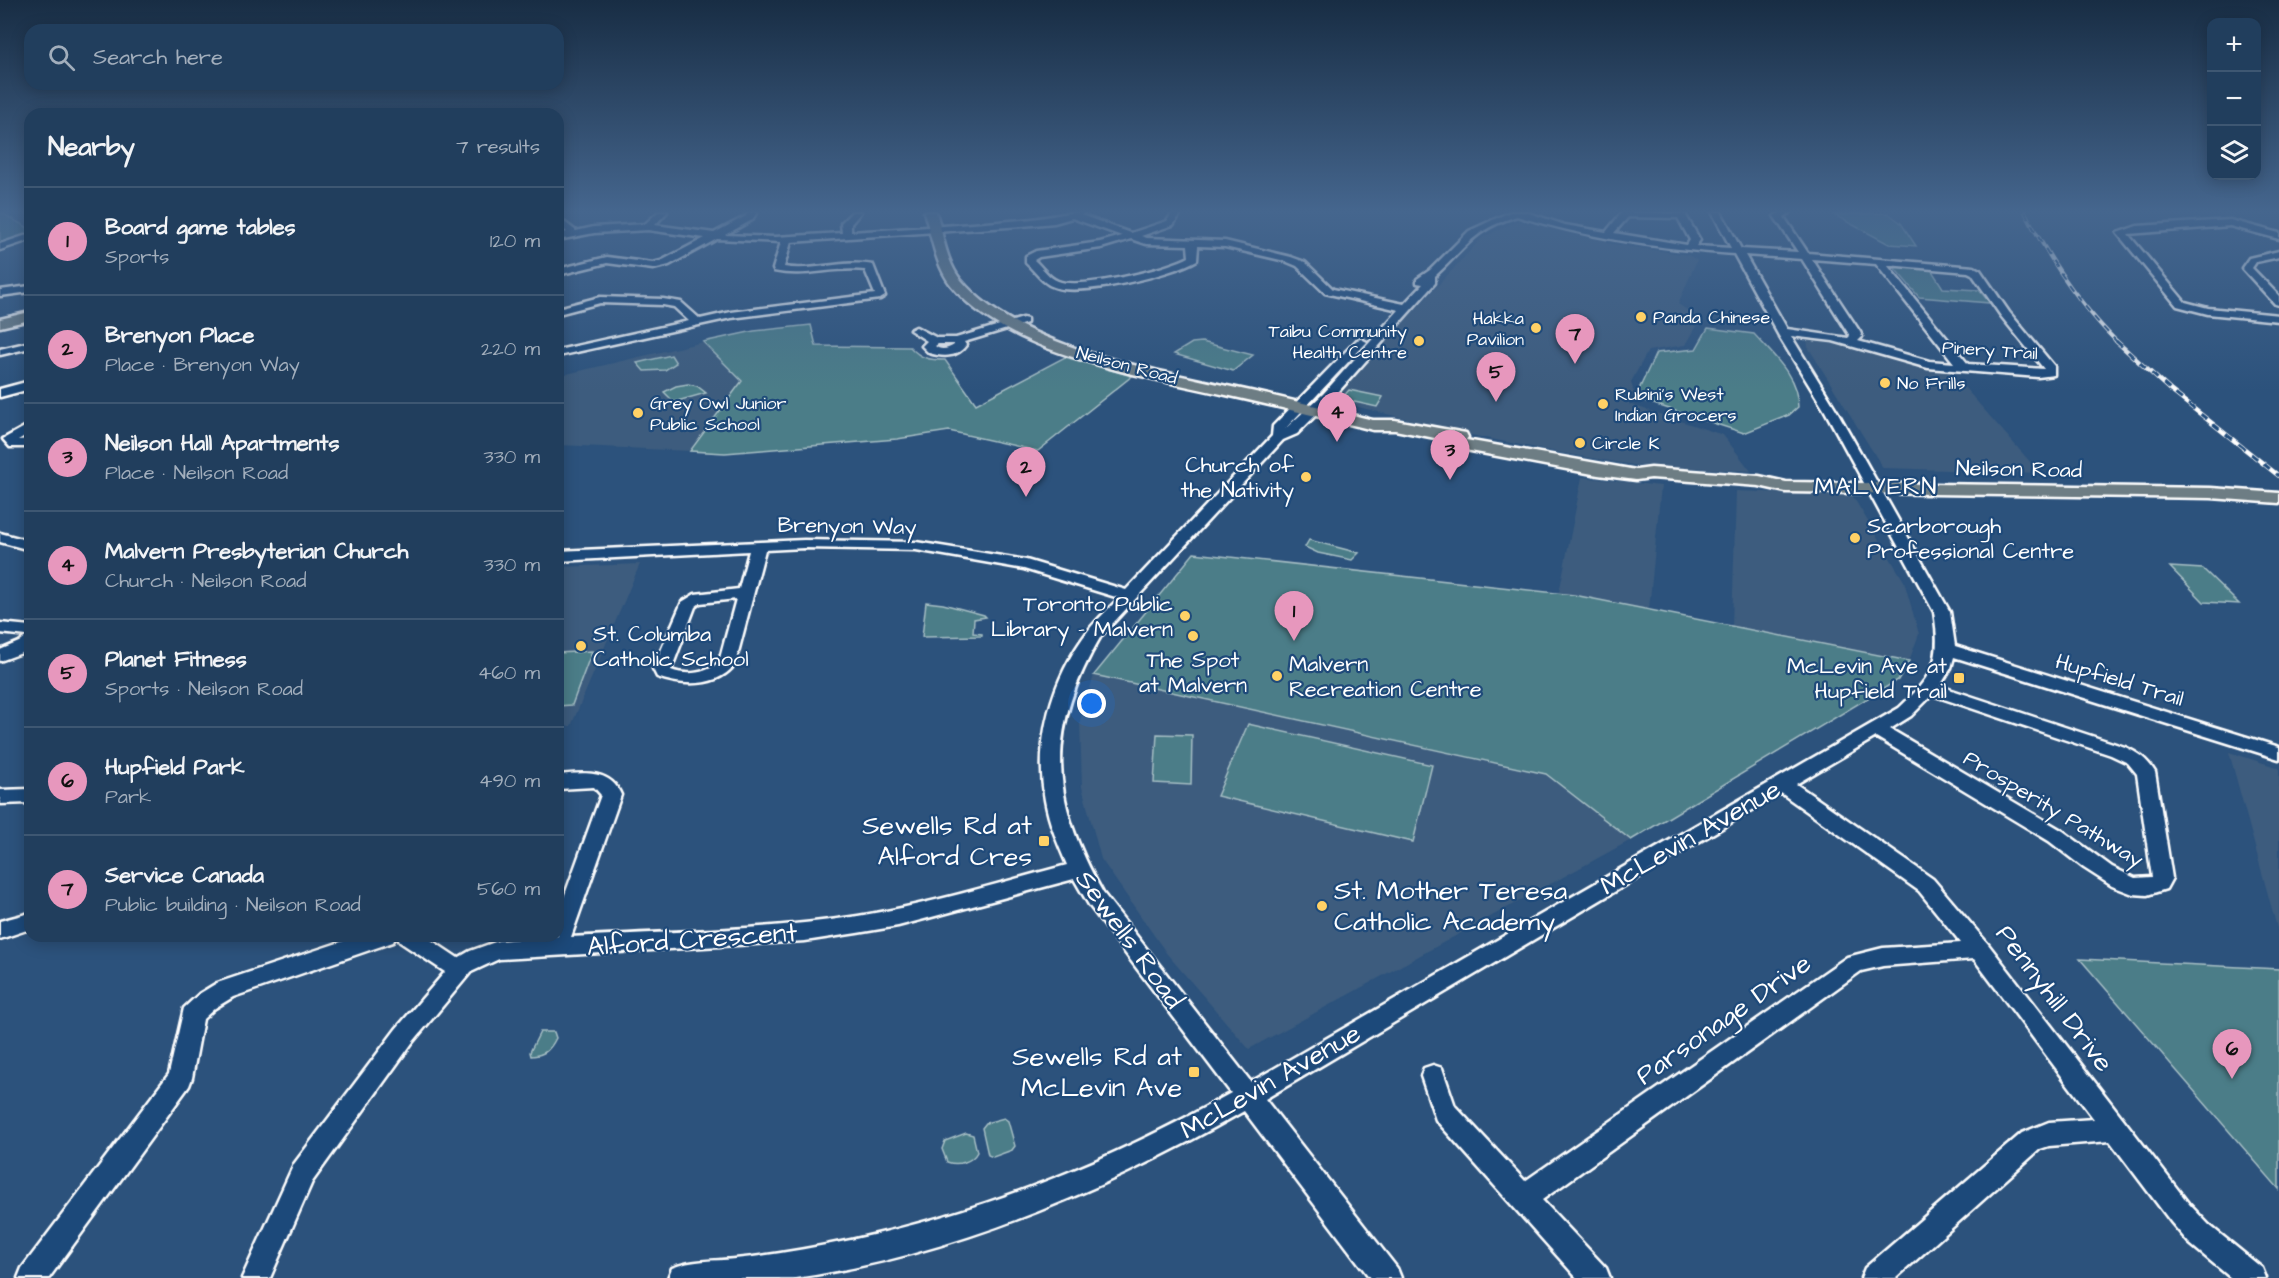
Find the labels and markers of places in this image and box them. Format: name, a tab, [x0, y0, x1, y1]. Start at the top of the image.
place label: Panda Chinese	[1653, 305, 1770, 330]
place label: Hakka Pavilion	[1467, 306, 1524, 352]
marker: Panda Chinese	[1634, 310, 1648, 324]
pin: 7	[1556, 314, 1594, 364]
place label: Taibu Community Health Centre	[1269, 319, 1407, 365]
marker: Hakka Pavilion	[1529, 321, 1543, 335]
marker: Taibu Community Health Centre	[1412, 334, 1426, 348]
pin: 5	[1476, 352, 1516, 402]
place label: No Frills	[1897, 371, 1965, 396]
marker: No Frills	[1878, 376, 1892, 390]
place label: Rubini's West Indian Grocers	[1615, 382, 1737, 428]
place label: Grey Owl Junior Public School	[650, 391, 786, 437]
pin: 4	[1318, 392, 1356, 442]
marker: Rubini's West Indian Grocers	[1596, 397, 1610, 411]
marker: Grey Owl Junior Public School	[631, 406, 645, 420]
pin: 3	[1430, 430, 1470, 480]
place label: Circle K	[1592, 431, 1660, 456]
marker: Circle K	[1573, 436, 1587, 450]
pin: 2	[1006, 448, 1046, 497]
place label: Church of the Nativity	[1181, 450, 1295, 507]
marker: Church of the Nativity	[1299, 470, 1313, 484]
place label: Scarborough Professional Centre	[1867, 511, 2074, 567]
marker: Scarborough Professional Centre	[1848, 531, 1862, 545]
place label: Toronto Public Library - Malvern	[991, 589, 1173, 646]
pin: 1	[1274, 592, 1314, 641]
marker: Toronto Public Library - Malvern	[1178, 609, 1192, 623]
place label: St. Columba Catholic School	[593, 619, 749, 675]
marker: The Spot at Malvern	[1186, 629, 1200, 643]
marker: St. Columba Catholic School	[574, 639, 588, 653]
place label: The Spot at Malvern	[1139, 645, 1247, 701]
place label: Malvern Recreation Centre	[1289, 649, 1482, 705]
place label: McLevin Ave at Hupfield Trail	[1787, 651, 1947, 707]
marker: Malvern Recreation Centre	[1270, 669, 1284, 683]
marker: McLevin Ave at Hupfield Trail	[1952, 671, 1966, 685]
place label: Sewells Rd at Alford Cres	[862, 807, 1032, 876]
marker: Sewells Rd at Alford Cres	[1037, 834, 1051, 848]
place label: St. Mother Teresa Catholic Academy	[1334, 872, 1567, 942]
marker: St. Mother Teresa Catholic Academy	[1315, 899, 1329, 913]
pin: 6	[2212, 1030, 2252, 1079]
place label: Sewells Rd at McLevin Ave	[1012, 1038, 1182, 1107]
marker: Sewells Rd at McLevin Ave	[1187, 1065, 1201, 1079]

